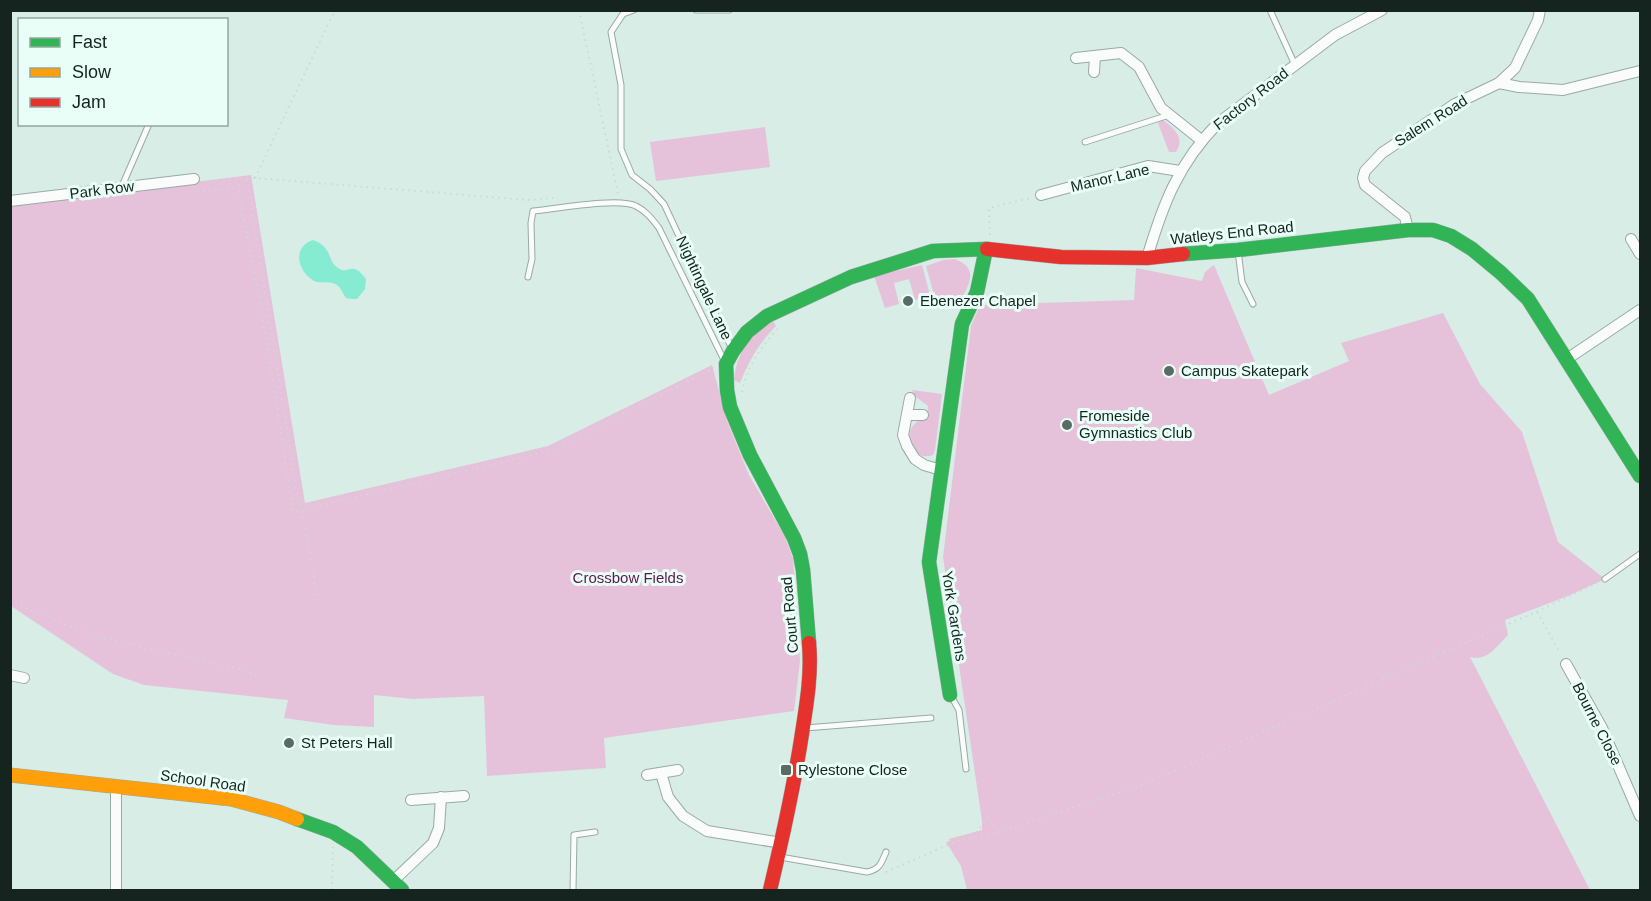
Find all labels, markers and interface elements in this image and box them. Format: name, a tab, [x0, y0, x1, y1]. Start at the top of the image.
legend	[18, 18, 228, 126]
text: Fast	[72, 32, 107, 52]
text: Slow	[72, 62, 112, 82]
street label: Factory Road	[1210, 64, 1291, 133]
street label: Salem Road	[1391, 91, 1470, 150]
text: Jam	[72, 92, 106, 112]
street label: Manor Lane	[1069, 160, 1151, 195]
street label: Park Row	[69, 177, 135, 202]
street label: Watleys End Road	[1170, 218, 1294, 247]
street label: Nightingale Lane	[673, 233, 736, 342]
place label: Ebenezer Chapel	[920, 292, 1036, 309]
marker: Ebenezer Chapel	[901, 294, 915, 308]
place label: Campus Skatepark	[1181, 362, 1309, 379]
marker: Campus Skatepark	[1162, 364, 1176, 378]
place label: Fromeside Gymnastics Club	[1079, 407, 1192, 441]
marker: Fromeside Gymnastics Club	[1060, 418, 1074, 432]
park label: Crossbow Fields	[573, 569, 683, 586]
street label: York Gardens	[939, 570, 970, 662]
street label: Court Road	[778, 576, 801, 654]
street label: Bourne Close	[1569, 679, 1626, 768]
place label: St Peters Hall	[301, 734, 393, 751]
marker: St Peters Hall	[282, 736, 296, 750]
place label: Rylestone Close	[798, 761, 907, 778]
marker: Rylestone Close	[779, 763, 793, 777]
street label: School Road	[159, 766, 247, 795]

